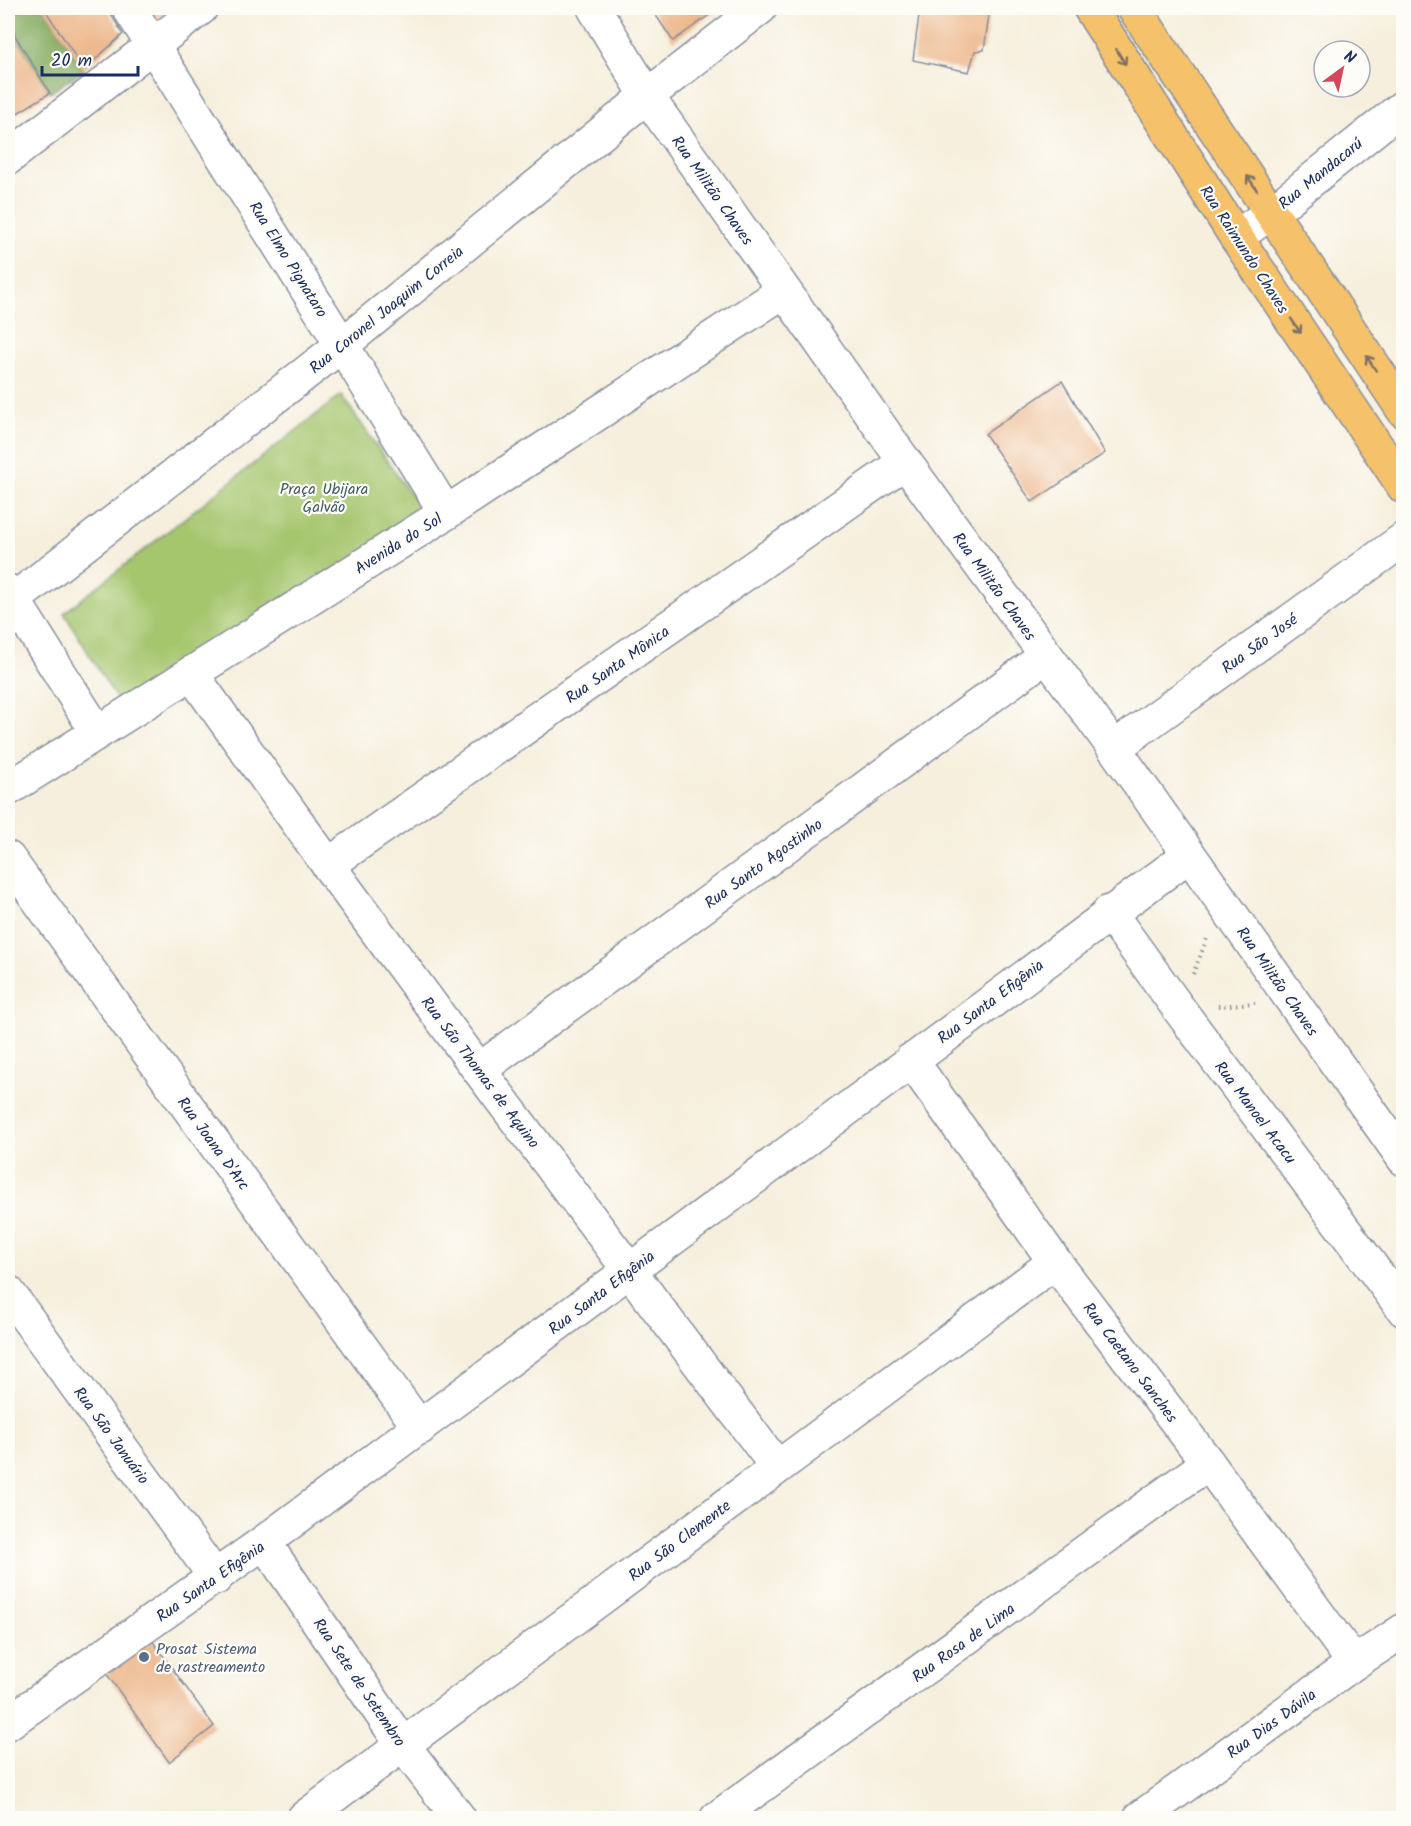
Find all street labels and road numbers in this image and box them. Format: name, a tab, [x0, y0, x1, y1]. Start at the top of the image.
street label: Rua Militão Chaves	[665, 131, 759, 251]
street label: Rua Mandacarú	[1273, 132, 1369, 216]
street label: Rua Raimundo Chaves	[1193, 181, 1295, 319]
street label: Rua Elmo Pignataro	[242, 197, 334, 323]
street label: Rua Coronel Joaquim Correia	[304, 240, 470, 381]
street label: Avenida do Sol	[350, 507, 448, 581]
street label: Rua Militão Chaves	[946, 527, 1042, 647]
street label: Rua São José	[1216, 607, 1304, 681]
street label: Rua Santa Mônica	[561, 620, 675, 711]
street label: Rua Santo Agostinho	[699, 813, 828, 916]
street label: Rua Militão Chaves	[1230, 922, 1324, 1042]
street label: Rua Santa Efigênia	[932, 954, 1049, 1051]
street label: Rua São Thomas de Aquino	[414, 992, 545, 1154]
street label: Rua Manoel Acacu	[1208, 1056, 1302, 1170]
street label: Rua Joana D'Arc	[170, 1092, 255, 1196]
street label: Rua Santa Efigênia	[543, 1245, 660, 1342]
street label: Rua Caetano Sanches	[1076, 1297, 1184, 1429]
street label: Rua São Januário	[67, 1382, 155, 1490]
street label: Rua São Clemente	[623, 1494, 737, 1588]
street label: Rua Santa Efigênia	[151, 1535, 270, 1629]
street label: Rua Rosa de Lima	[907, 1597, 1021, 1689]
street label: Rua Sete de Setembro	[306, 1613, 411, 1752]
street label: Rua Dias Dávila	[1222, 1683, 1322, 1765]

